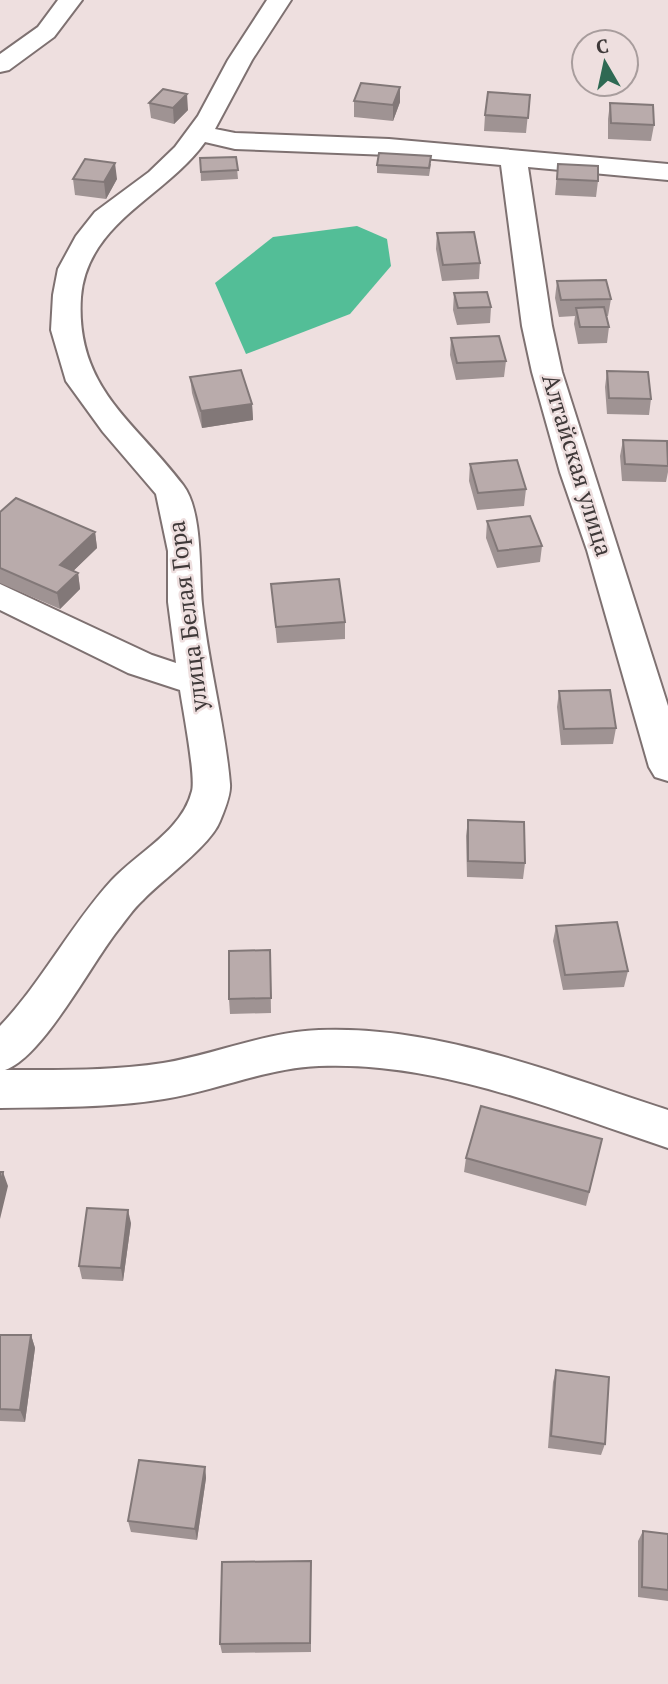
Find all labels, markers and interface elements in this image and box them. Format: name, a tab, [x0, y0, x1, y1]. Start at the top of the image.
north arrow	[570, 28, 640, 98]
text: С	[594, 32, 610, 59]
street label: Алтайская улица	[535, 370, 621, 560]
street label: улица Белая Гора	[159, 519, 215, 714]

